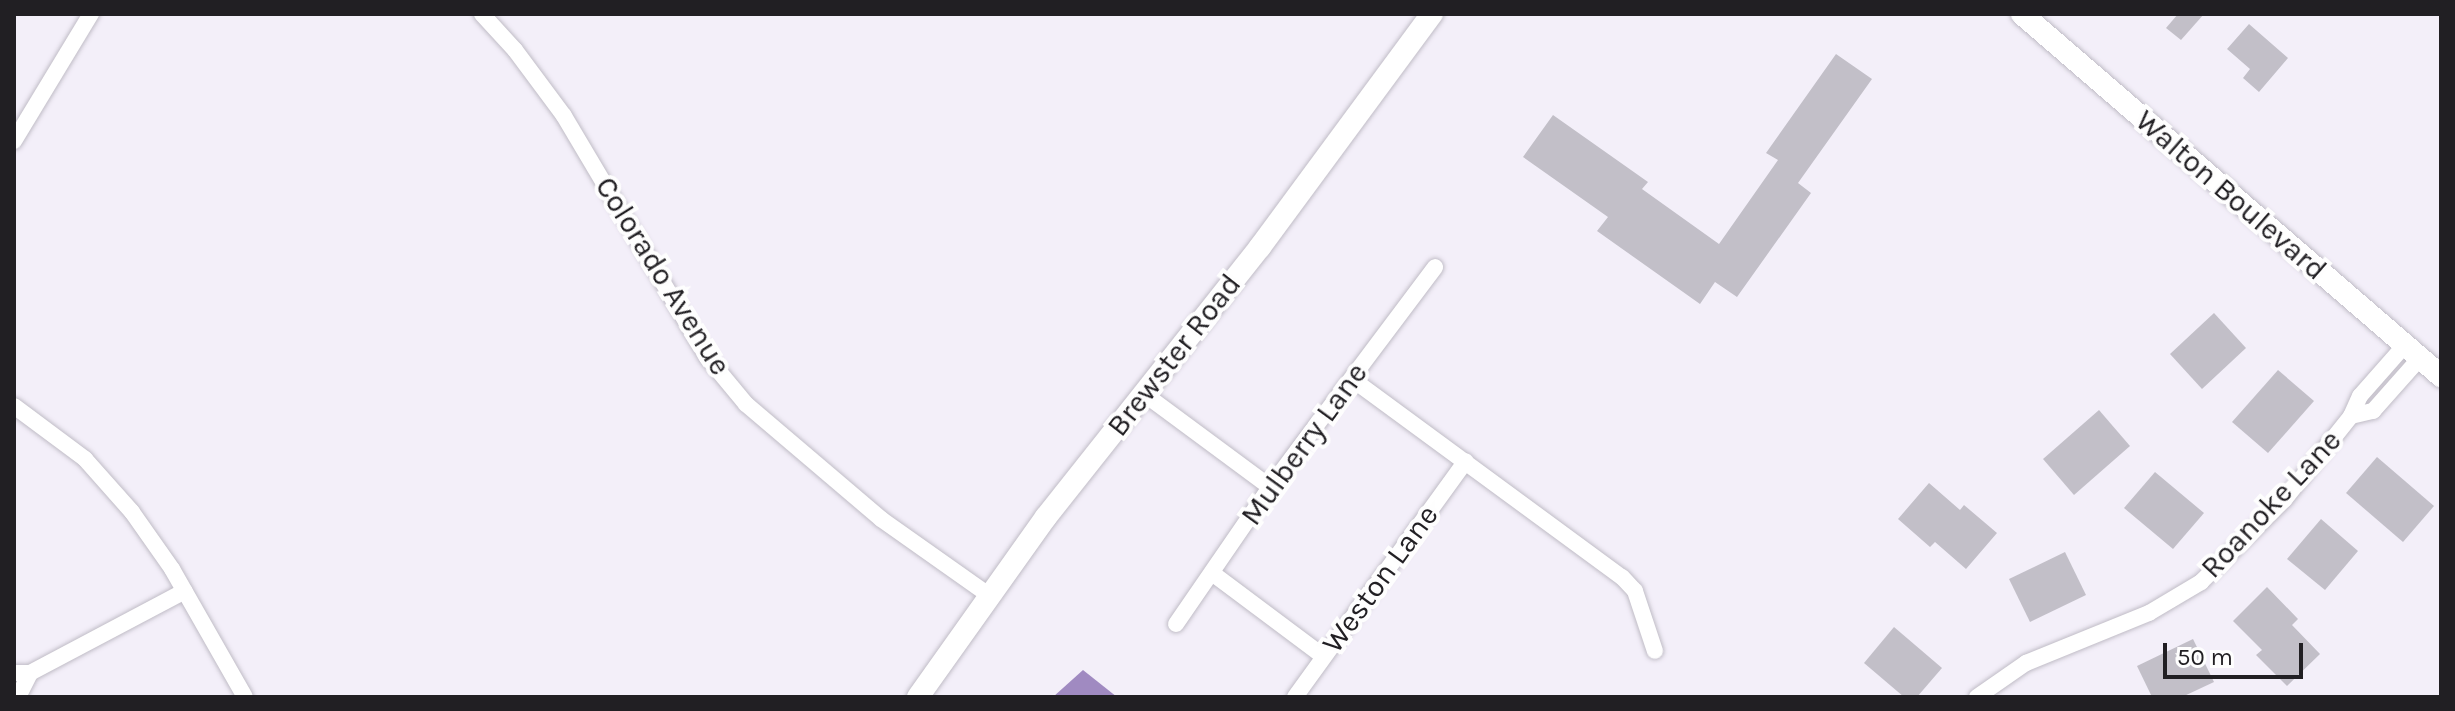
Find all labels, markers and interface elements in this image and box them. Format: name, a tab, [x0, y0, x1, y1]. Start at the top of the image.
street label: Walton Boulevard	[2128, 102, 2334, 288]
street label: Colorado Avenue	[588, 170, 738, 382]
street label: Brewster Road	[1099, 267, 1249, 443]
street label: Mulberry Lane	[1233, 356, 1375, 532]
street label: Roanoke Lane	[2193, 423, 2349, 585]
street label: Weston Lane	[1314, 498, 1446, 660]
scale bar	[2167, 627, 2307, 677]
text: 50 m	[2177, 643, 2233, 671]

